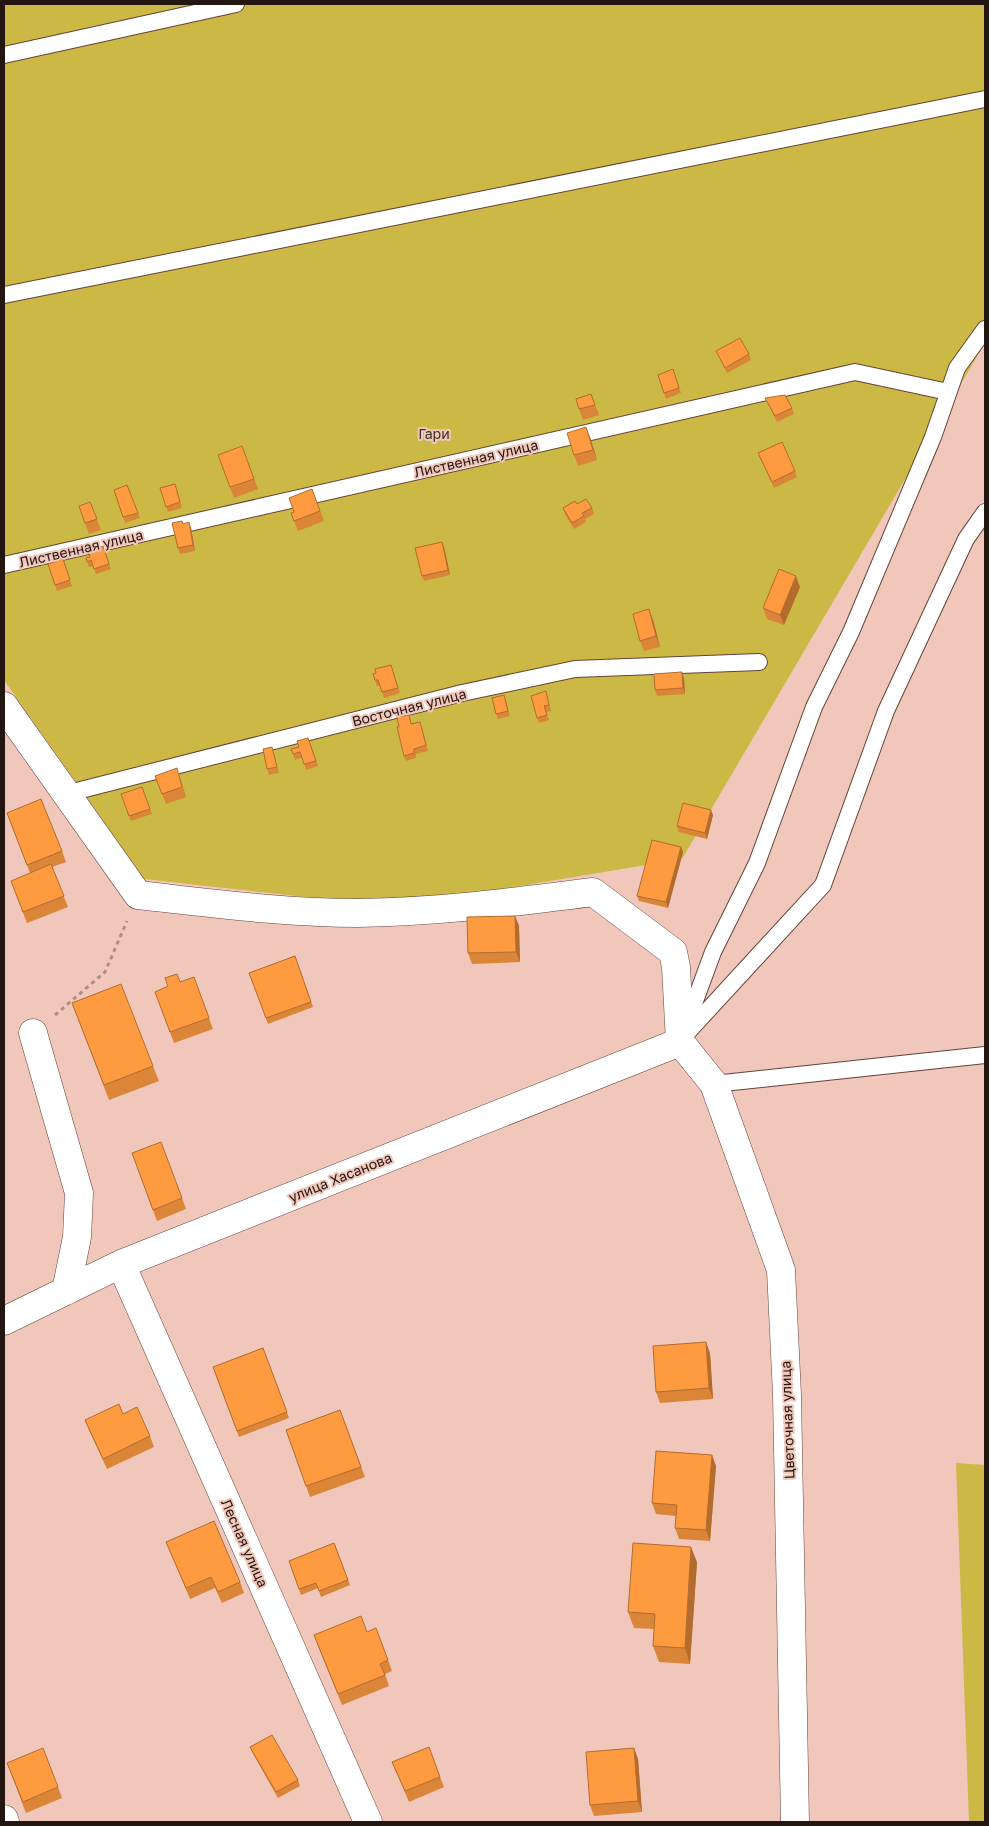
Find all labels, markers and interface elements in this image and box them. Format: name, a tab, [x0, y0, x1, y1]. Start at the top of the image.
park label: Гари	[418, 425, 450, 442]
street label: Лиственная улица	[412, 435, 540, 481]
street label: Лиственная улица	[17, 525, 145, 571]
street label: Восточная улица	[350, 685, 468, 729]
street label: улица Хасанова	[286, 1149, 394, 1205]
street label: Цветочная улица	[776, 1361, 798, 1479]
street label: Лесная улица	[218, 1496, 272, 1590]

